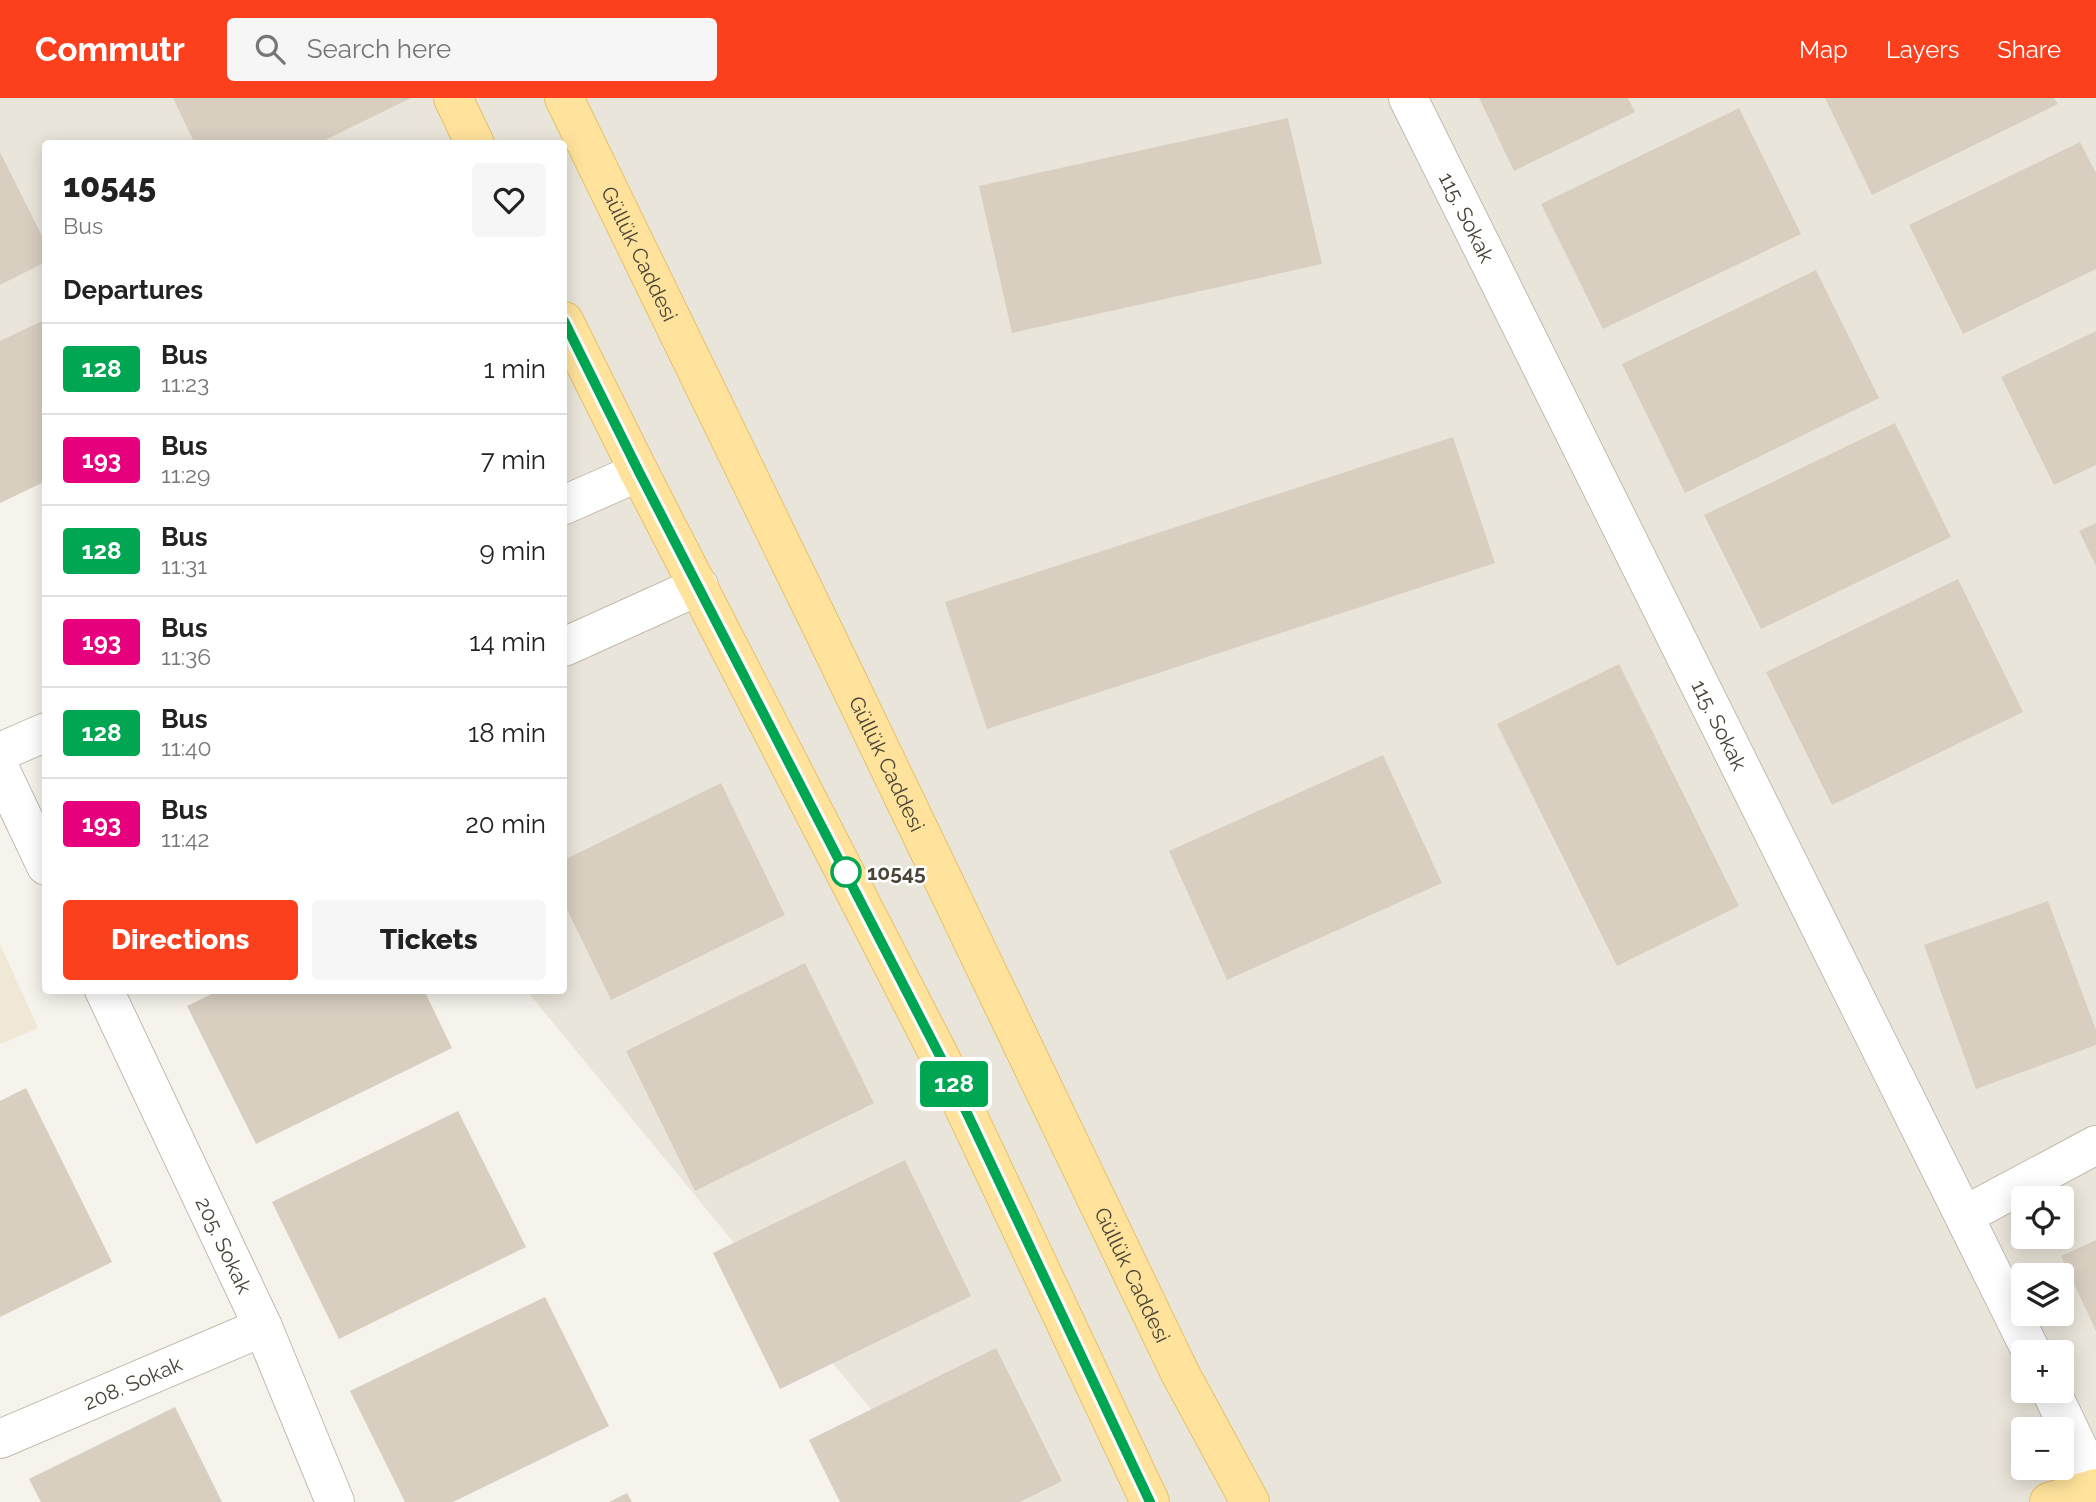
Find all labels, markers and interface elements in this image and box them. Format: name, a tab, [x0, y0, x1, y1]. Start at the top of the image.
search box	[227, 18, 717, 81]
text: Commutr	[35, 30, 185, 69]
icon: search	[251, 30, 289, 68]
text: Search here	[307, 34, 451, 64]
text: Map	[1799, 35, 1848, 64]
text: Layers	[1886, 35, 1959, 64]
text: Share	[1997, 35, 2061, 64]
button: heart	[472, 163, 546, 237]
text: 10545	[63, 166, 156, 205]
street label: 115. Sokak	[1434, 168, 1500, 266]
street label: Güllük Caddesi	[596, 182, 683, 325]
text: Bus	[63, 212, 103, 239]
text: Departures	[63, 275, 203, 305]
text: Bus	[161, 340, 208, 370]
text: 128	[82, 354, 121, 383]
text: 1 min	[484, 354, 546, 384]
text: 11:23	[161, 370, 209, 397]
text: Bus	[161, 431, 208, 461]
text: 193	[82, 445, 121, 474]
text: 7 min	[481, 445, 546, 475]
text: 11:29	[161, 461, 210, 488]
text: Bus	[161, 522, 208, 552]
text: 128	[82, 536, 121, 565]
text: 9 min	[479, 536, 546, 566]
text: 11:31	[161, 552, 207, 579]
text: Bus	[161, 613, 208, 643]
text: 193	[82, 627, 121, 656]
text: 14 min	[469, 627, 546, 657]
text: 11:36	[161, 643, 211, 670]
street label: 115. Sokak	[1687, 675, 1753, 774]
street label: Güllük Caddesi	[844, 692, 930, 835]
text: Bus	[161, 704, 208, 734]
text: 128	[82, 718, 121, 747]
text: 18 min	[468, 718, 546, 748]
text: 11:40	[161, 734, 212, 761]
text: Bus	[161, 795, 208, 825]
text: 193	[82, 809, 121, 838]
text: 20 min	[465, 809, 546, 839]
text: 11:42	[161, 825, 210, 852]
marker: 10545	[831, 857, 861, 887]
place label: 10545	[867, 860, 926, 885]
button: Directions	[63, 900, 298, 980]
button: Tickets	[312, 900, 546, 980]
line badge: 128	[914, 1061, 994, 1107]
text: 128	[934, 1069, 974, 1098]
map controls	[2011, 1186, 2074, 1480]
button: locate	[2011, 1186, 2074, 1249]
street label: 205. Sokak	[191, 1193, 258, 1297]
street label: Güllük Caddesi	[1090, 1203, 1176, 1346]
button: layers	[2011, 1263, 2074, 1326]
button: +	[2011, 1340, 2074, 1403]
street label: 208. Sokak	[79, 1351, 185, 1415]
button: −	[2011, 1417, 2074, 1480]

